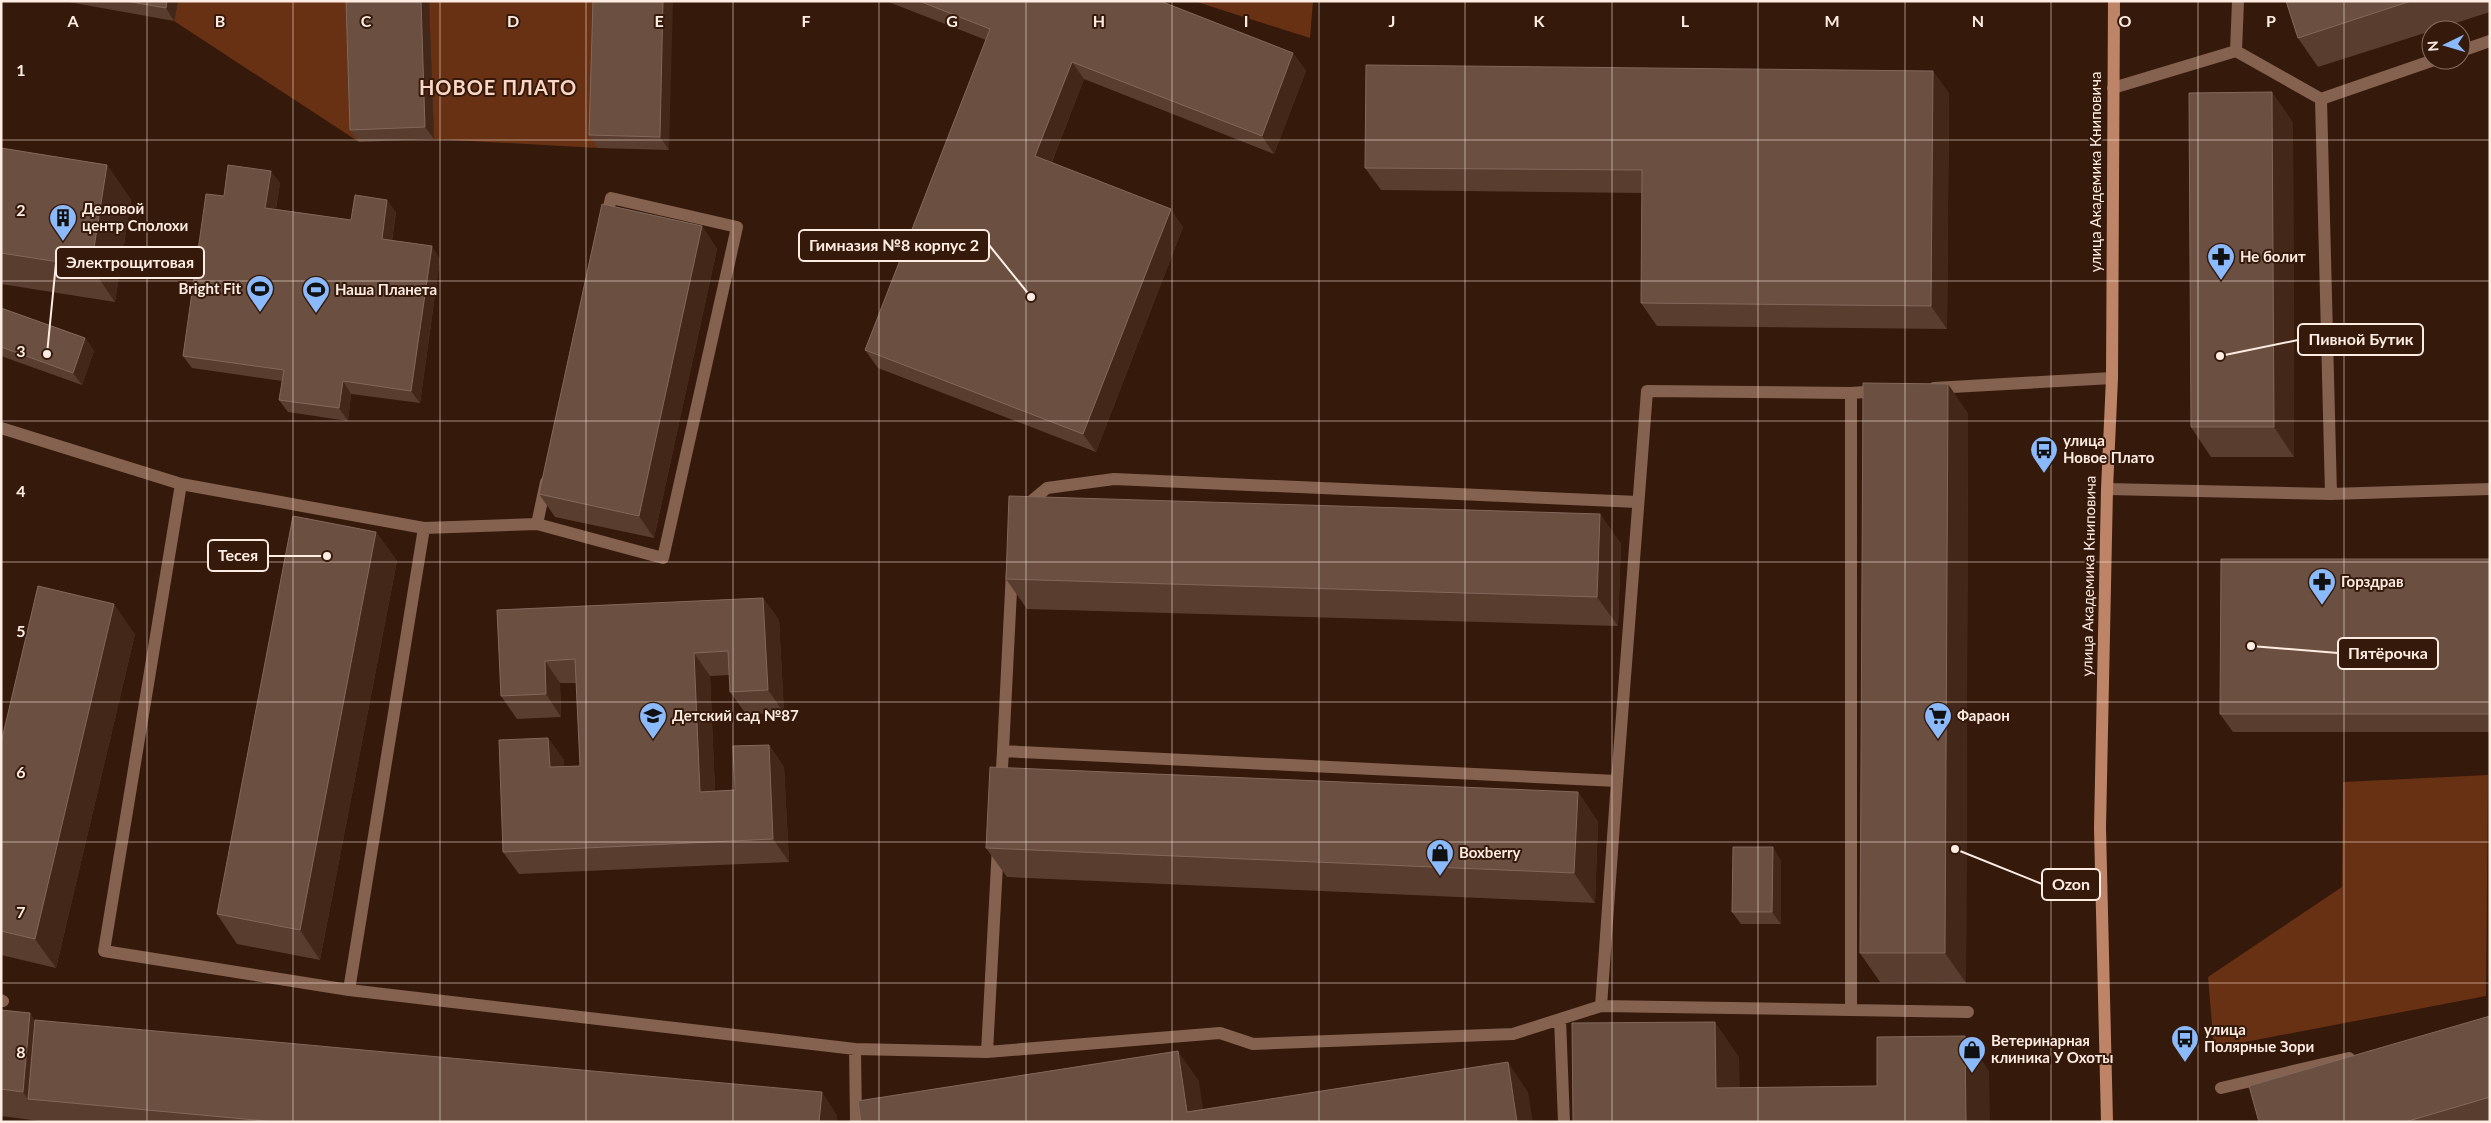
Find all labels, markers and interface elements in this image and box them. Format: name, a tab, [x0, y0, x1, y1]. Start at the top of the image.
text: A	[66, 11, 79, 30]
text: B	[215, 11, 225, 30]
text: C	[361, 11, 372, 30]
text: D	[507, 11, 519, 30]
text: E	[654, 11, 664, 30]
text: F	[801, 11, 811, 30]
text: G	[946, 11, 958, 30]
text: H	[1093, 11, 1105, 30]
text: I	[1244, 11, 1248, 30]
text: J	[1389, 11, 1395, 30]
text: K	[1534, 11, 1546, 30]
text: L	[1681, 11, 1690, 30]
text: M	[1824, 11, 1840, 30]
text: N	[1972, 11, 1984, 30]
text: O	[2119, 11, 2132, 30]
text: P	[2266, 11, 2276, 30]
north arrow	[2421, 20, 2471, 70]
text: N	[2424, 40, 2441, 52]
text: 1	[16, 60, 26, 79]
street label: улица Академика Книповича	[2086, 72, 2104, 272]
district label: НОВОЕ ПЛАТО	[419, 75, 577, 99]
place label: Деловой центр Сполохи	[82, 199, 188, 234]
text: 2	[16, 200, 26, 219]
building icon: Деловой центр Сполохи	[48, 203, 78, 242]
callout: Гимназия №8 корпус 2	[799, 230, 989, 261]
text: Гимназия №8 корпус 2	[809, 235, 979, 254]
pharmacy icon: Не болит	[2206, 242, 2236, 281]
callout: Электрощитовая	[56, 247, 204, 278]
place label: Не болит	[2240, 247, 2306, 265]
text: Электрощитовая	[66, 252, 194, 271]
sports icon: Bright Fit	[245, 274, 275, 313]
sports icon: Наша Планета	[301, 275, 331, 314]
place label: Bright Fit	[178, 279, 241, 297]
place label: Наша Планета	[335, 280, 437, 298]
callout: Пивной Бутик	[2298, 324, 2423, 355]
text: Пивной Бутик	[2308, 329, 2414, 348]
text: 3	[16, 341, 26, 360]
place label: улица Новое Плато	[2063, 431, 2155, 466]
bus stop icon: улица Новое Плато	[2029, 435, 2059, 474]
street label: улица Академика Книповича	[2077, 475, 2099, 676]
text: 4	[16, 481, 26, 500]
callout: Тесея	[208, 540, 268, 571]
text: Тесея	[218, 545, 258, 564]
pharmacy icon: Горздрав	[2307, 567, 2337, 606]
place label: Горздрав	[2341, 572, 2404, 590]
text: 5	[16, 621, 26, 640]
callout: Пятёрочка	[2338, 638, 2438, 669]
text: Пятёрочка	[2348, 643, 2428, 662]
school or university icon: Детский сад №87	[638, 701, 668, 740]
supermarket icon: Фараон	[1923, 701, 1953, 740]
place label: Детский сад №87	[672, 706, 799, 724]
place label: Фараон	[1957, 706, 2010, 724]
text: 6	[16, 762, 26, 781]
shop icon: Boxberry	[1425, 838, 1455, 877]
place label: Boxberry	[1459, 843, 1521, 861]
callout: Ozon	[2042, 869, 2100, 900]
text: Ozon	[2052, 874, 2090, 893]
text: 7	[16, 902, 26, 921]
place label: улица Полярные Зори	[2204, 1020, 2314, 1055]
bus stop icon: улица Полярные Зори	[2170, 1024, 2200, 1063]
place label: Ветеринарная клиника У Охоты	[1991, 1031, 2113, 1066]
shop icon: Ветеринарная клиника У Охоты	[1957, 1035, 1987, 1074]
text: 8	[16, 1042, 26, 1061]

